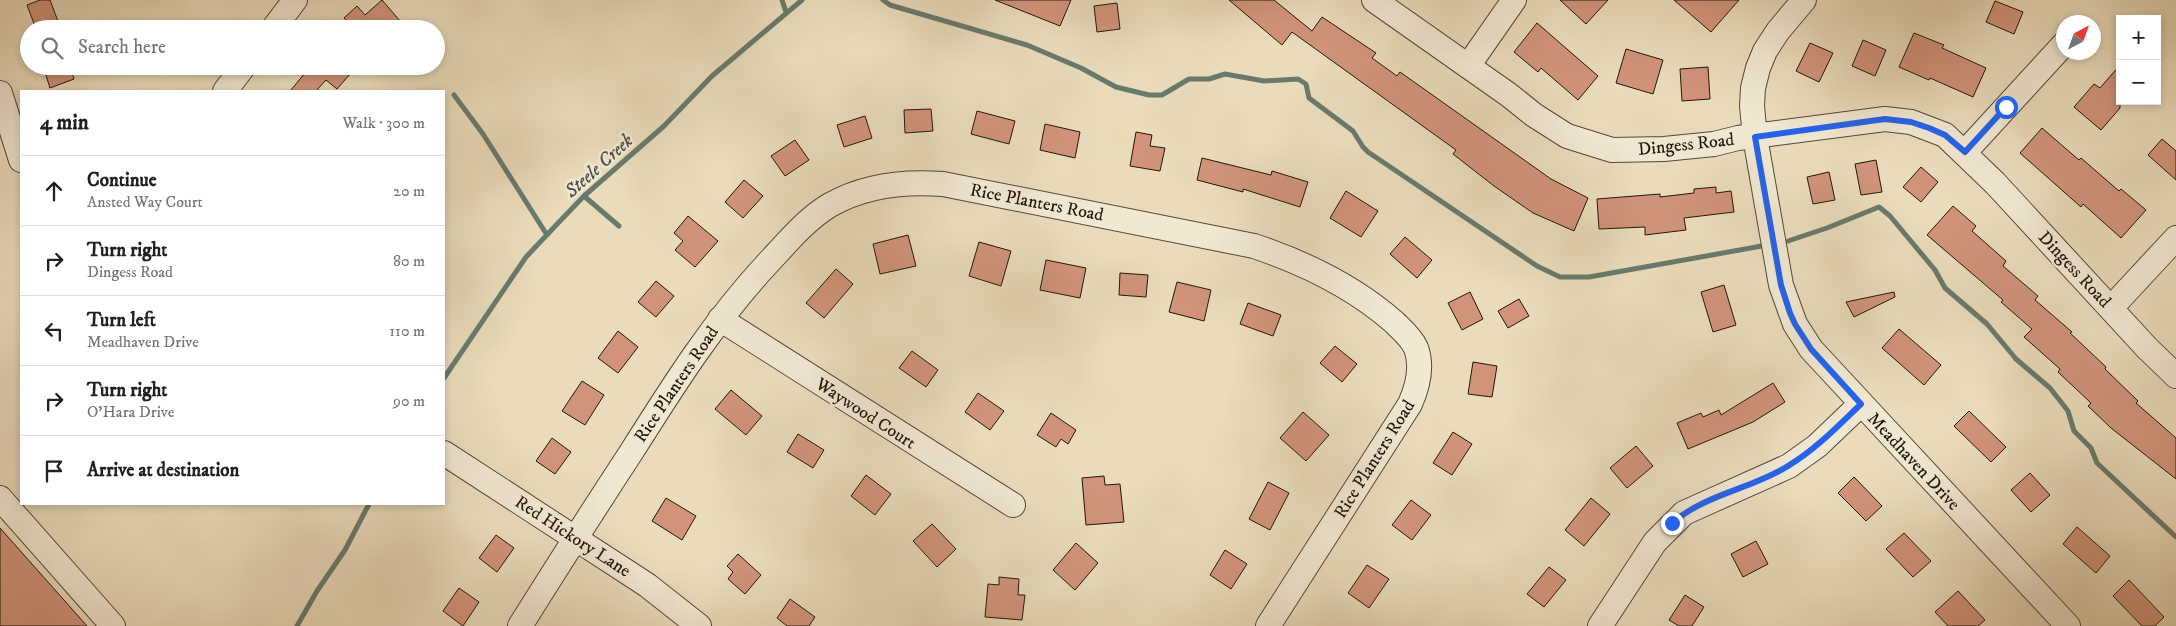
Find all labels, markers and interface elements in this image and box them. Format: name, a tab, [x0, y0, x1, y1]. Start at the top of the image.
north arrow	[2056, 15, 2101, 60]
map controls	[2116, 15, 2161, 105]
button: +	[2116, 15, 2161, 60]
search box	[20, 20, 445, 75]
icon: search	[38, 34, 66, 62]
text: Search here	[78, 36, 166, 59]
button: −	[2116, 60, 2161, 105]
route start	[1995, 96, 2018, 119]
text: 4 min	[40, 110, 89, 136]
text: Walk · 300 m	[342, 113, 425, 133]
water label: Steele Creek	[559, 129, 638, 204]
street label: Dingess Road	[1637, 129, 1735, 161]
text: Continue	[87, 169, 157, 192]
icon: ahead	[40, 177, 68, 205]
street label: Rice Planters Road	[968, 179, 1105, 227]
text: 20 m	[393, 181, 425, 201]
text: Ansted Way Court	[87, 192, 203, 212]
street label: Dingess Road	[2033, 227, 2115, 313]
text: Turn right	[87, 239, 167, 262]
icon: right	[40, 247, 68, 275]
text: 80 m	[393, 251, 425, 271]
text: Dingess Road	[87, 262, 173, 282]
text: Turn left	[87, 309, 156, 332]
icon: left	[40, 317, 68, 345]
text: 110 m	[389, 321, 425, 341]
street label: Rice Planters Road	[630, 322, 724, 447]
text: Meadhaven Drive	[87, 332, 199, 352]
street label: Waywood Court	[810, 373, 920, 455]
text: Turn right	[87, 379, 167, 402]
icon: right	[40, 387, 68, 415]
text: 90 m	[393, 391, 425, 411]
street label: Rice Planters Road	[1330, 396, 1420, 523]
text: O'Hara Drive	[87, 402, 174, 422]
street label: Meadhaven Drive	[1862, 408, 1964, 515]
icon: arrive	[40, 457, 68, 485]
text: Arrive at destination	[87, 459, 239, 482]
street label: Red Hickory Lane	[510, 491, 634, 582]
route end	[1661, 512, 1684, 535]

